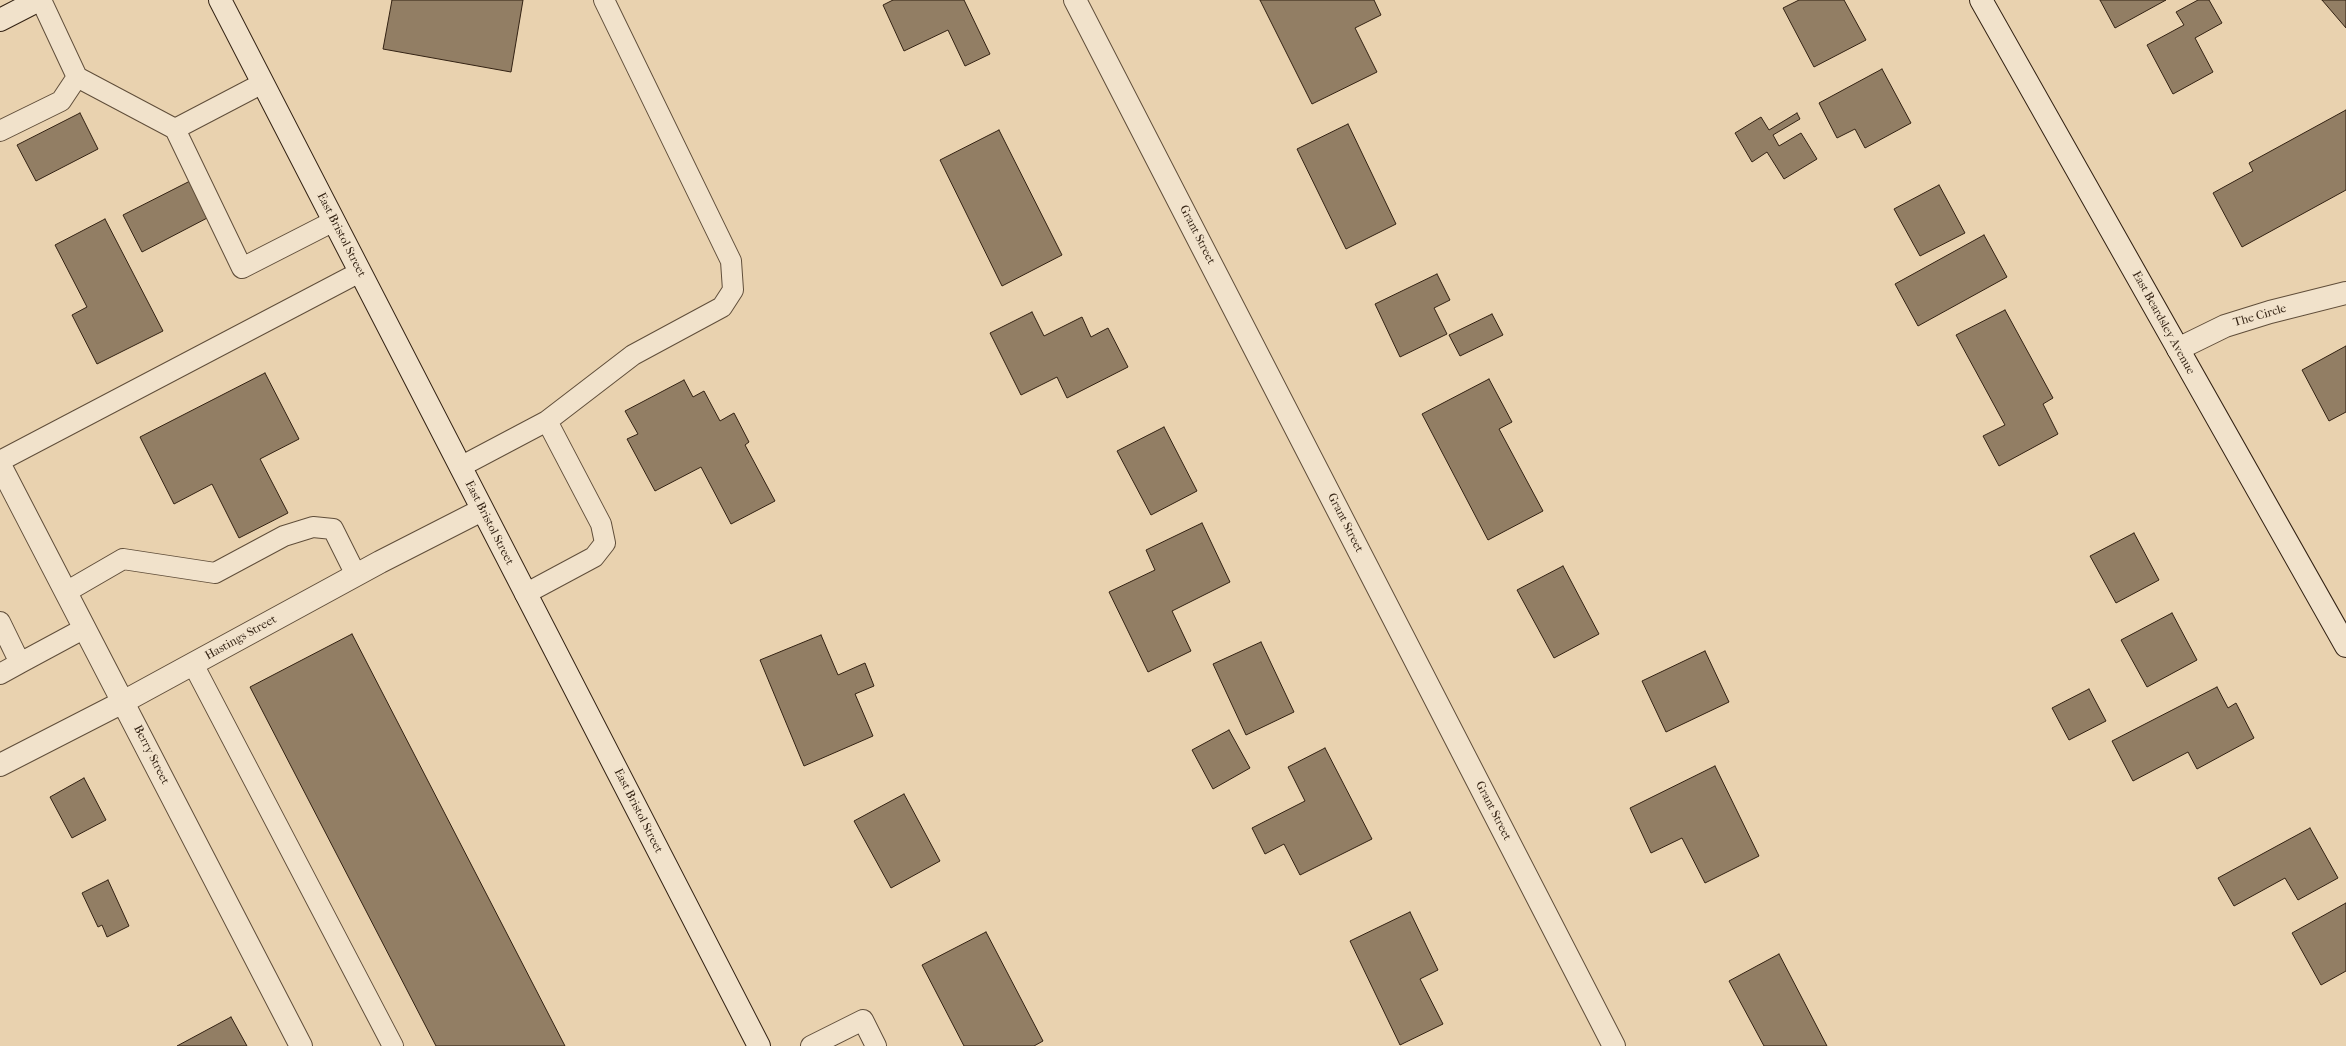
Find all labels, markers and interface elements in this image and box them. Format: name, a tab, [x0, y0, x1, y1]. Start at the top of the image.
street label: East Bristol Street	[314, 190, 368, 280]
street label: Grant Street	[1176, 203, 1218, 267]
street label: East Beardsley Avenue	[2129, 269, 2197, 377]
street label: The Circle	[2232, 302, 2288, 330]
street label: East Bristol Street	[462, 478, 516, 568]
street label: Grant Street	[1324, 491, 1366, 555]
street label: Hastings Street	[203, 612, 279, 664]
street label: Berry Street	[130, 723, 172, 787]
street label: East Bristol Street	[611, 766, 665, 856]
street label: Grant Street	[1472, 779, 1514, 843]

